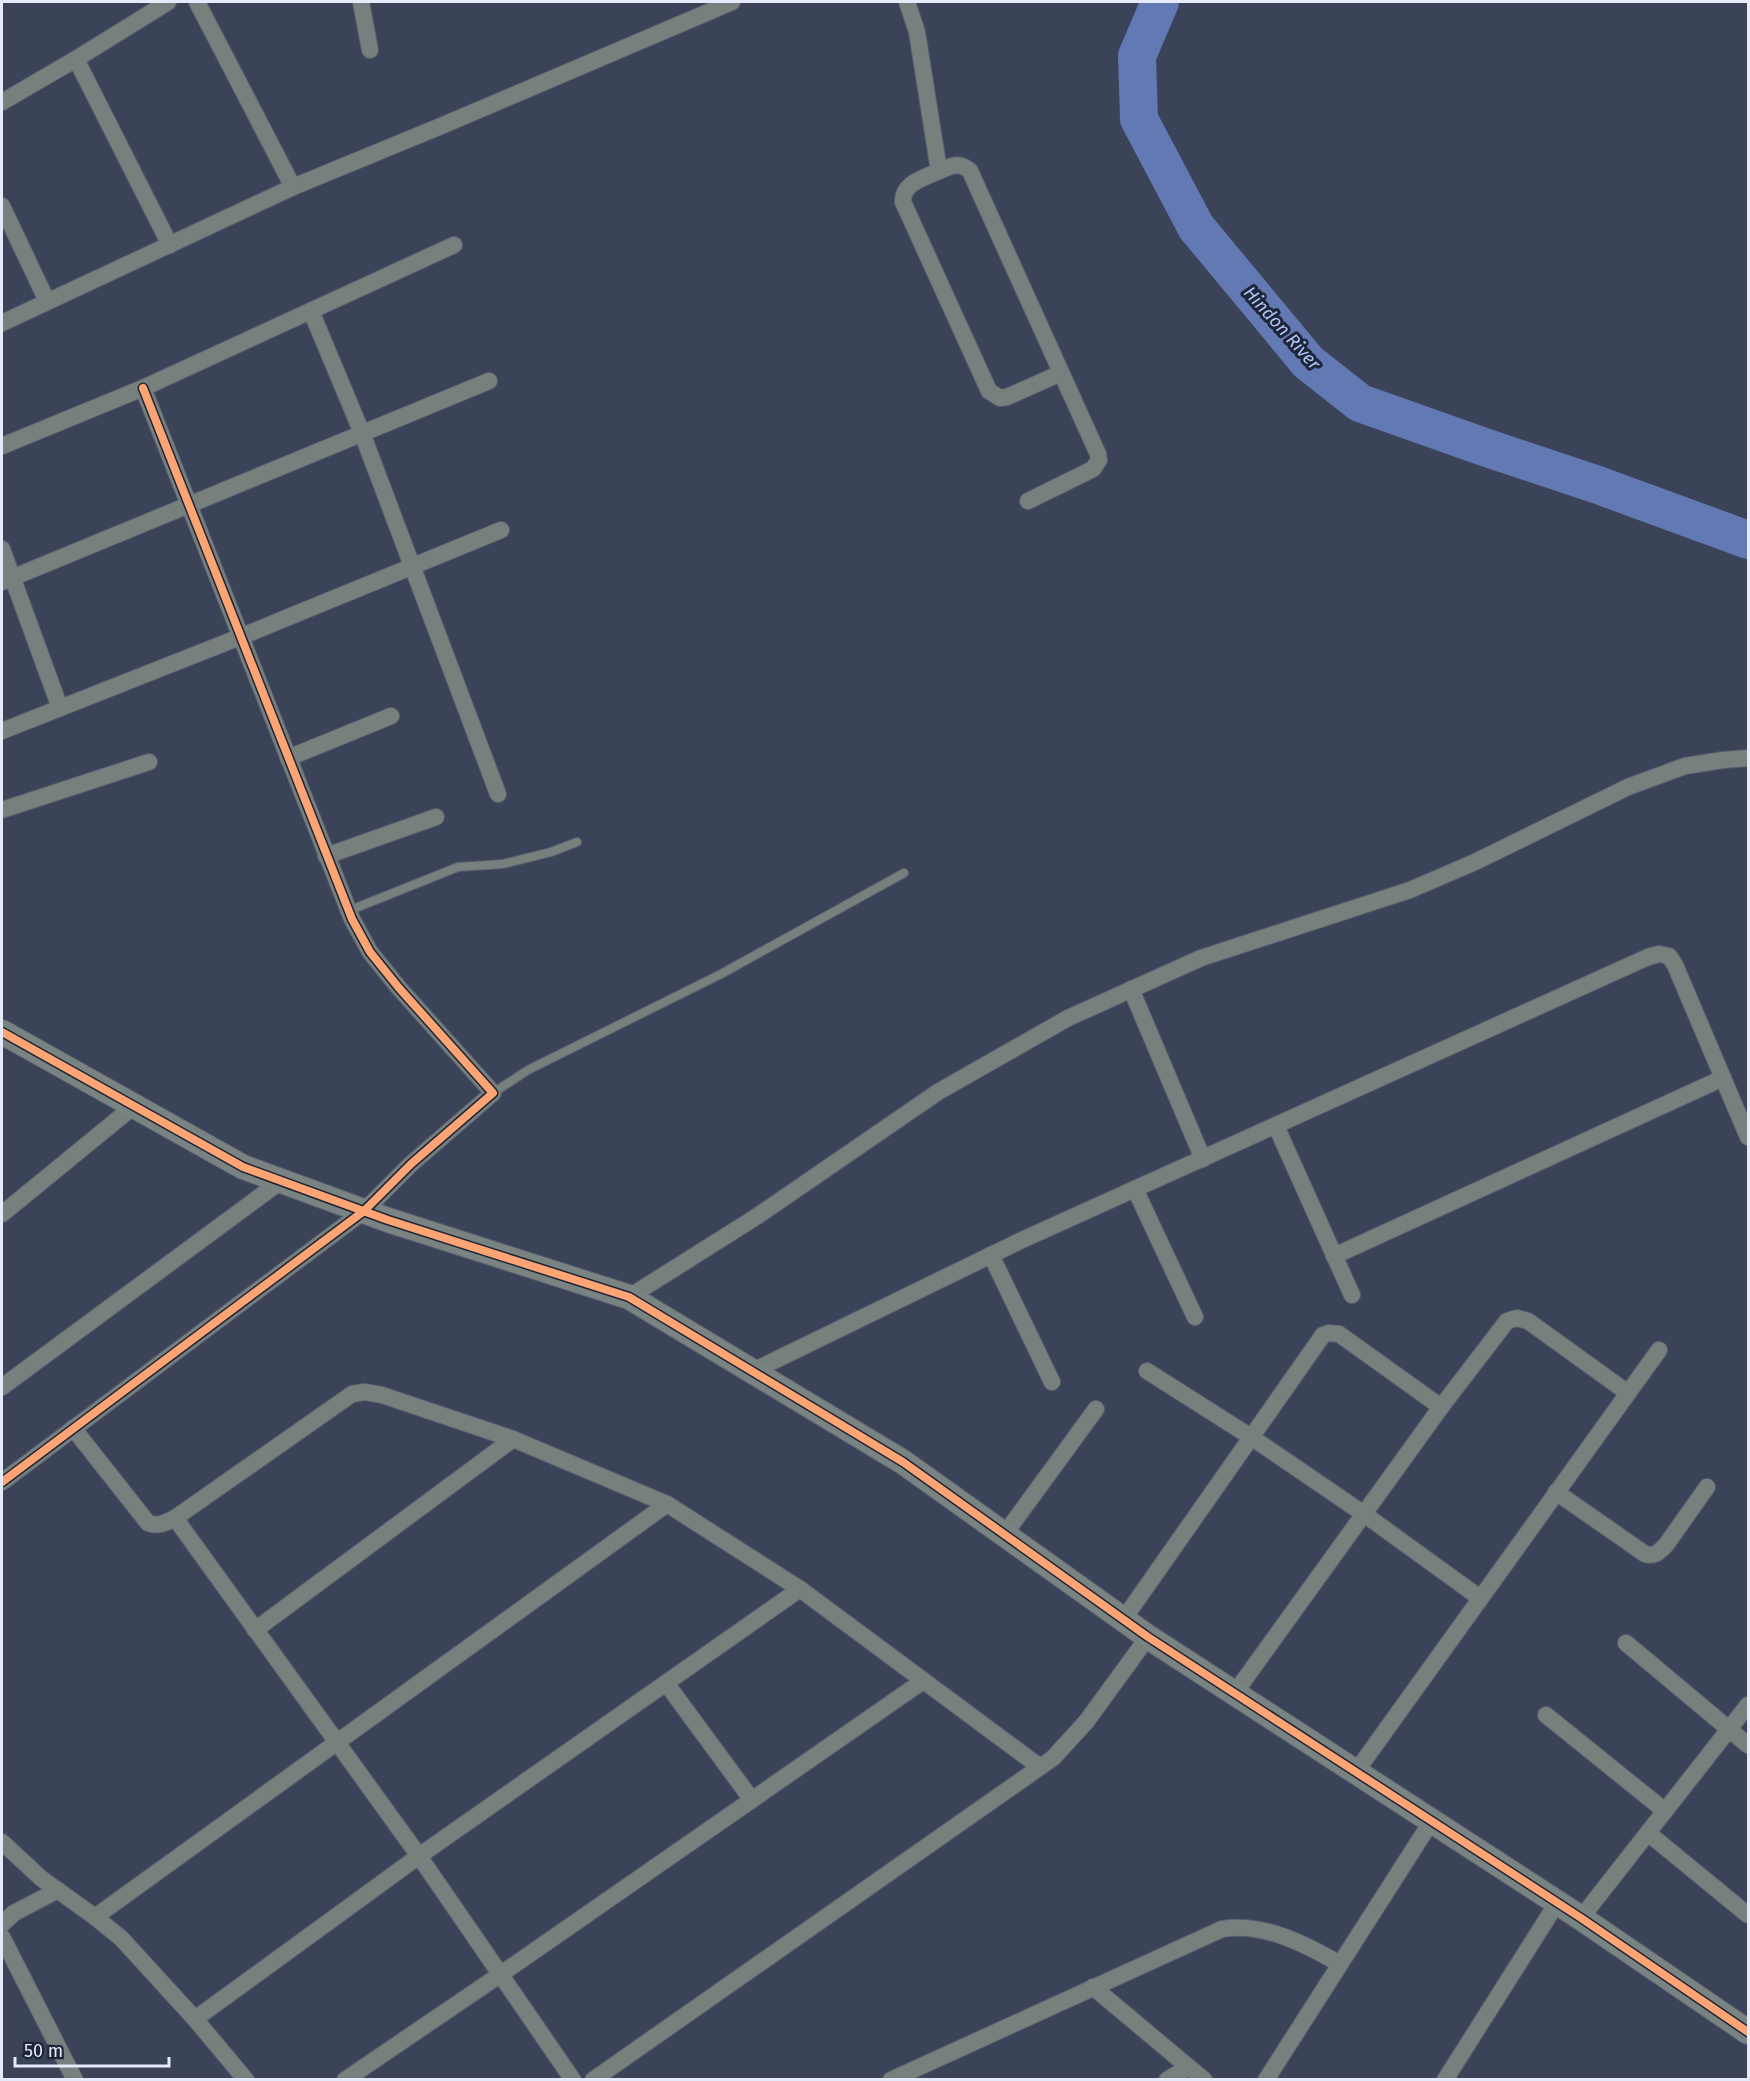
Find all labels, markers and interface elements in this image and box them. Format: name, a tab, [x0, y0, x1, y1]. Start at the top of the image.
water label: Hindon River	[1239, 282, 1326, 375]
scale bar	[15, 2030, 170, 2068]
text: 50 m	[24, 2040, 63, 2062]

